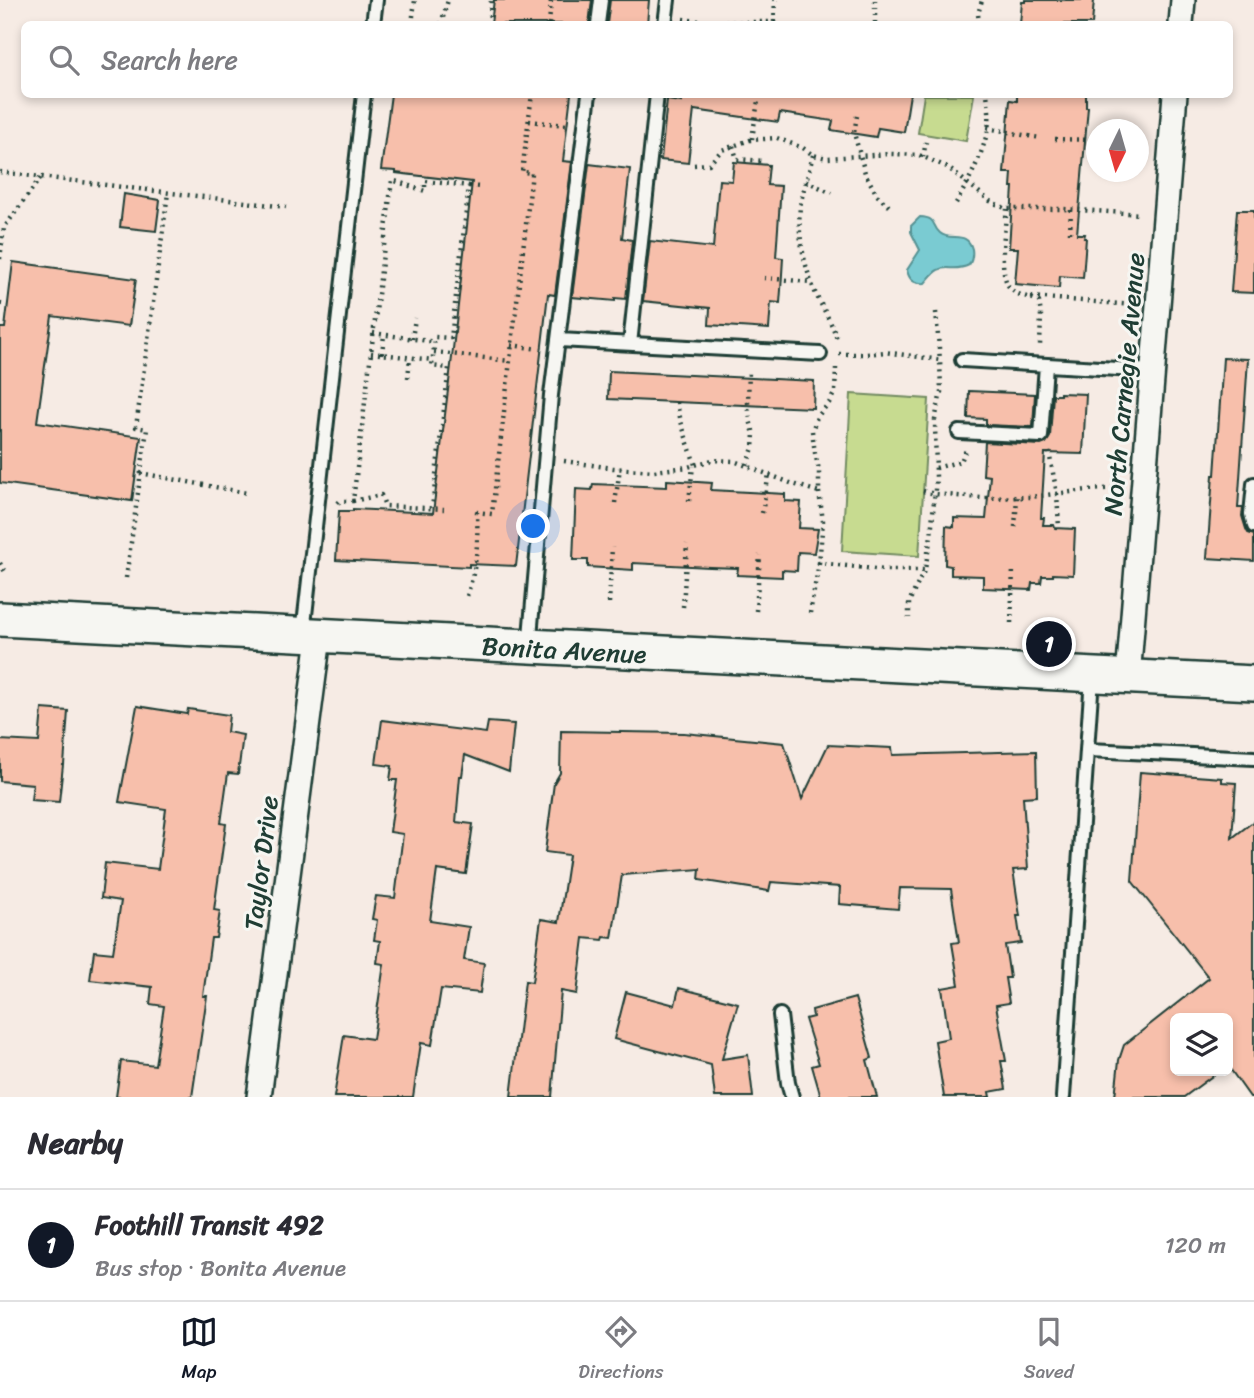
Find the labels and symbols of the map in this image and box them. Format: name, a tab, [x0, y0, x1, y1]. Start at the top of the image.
north arrow	[1086, 119, 1149, 182]
street label: North Carnegie Avenue	[1090, 251, 1158, 517]
your location	[516, 509, 550, 543]
pin: 1	[1026, 618, 1072, 670]
street label: Bonita Avenue	[481, 623, 648, 677]
street label: Taylor Drive	[230, 793, 292, 933]

